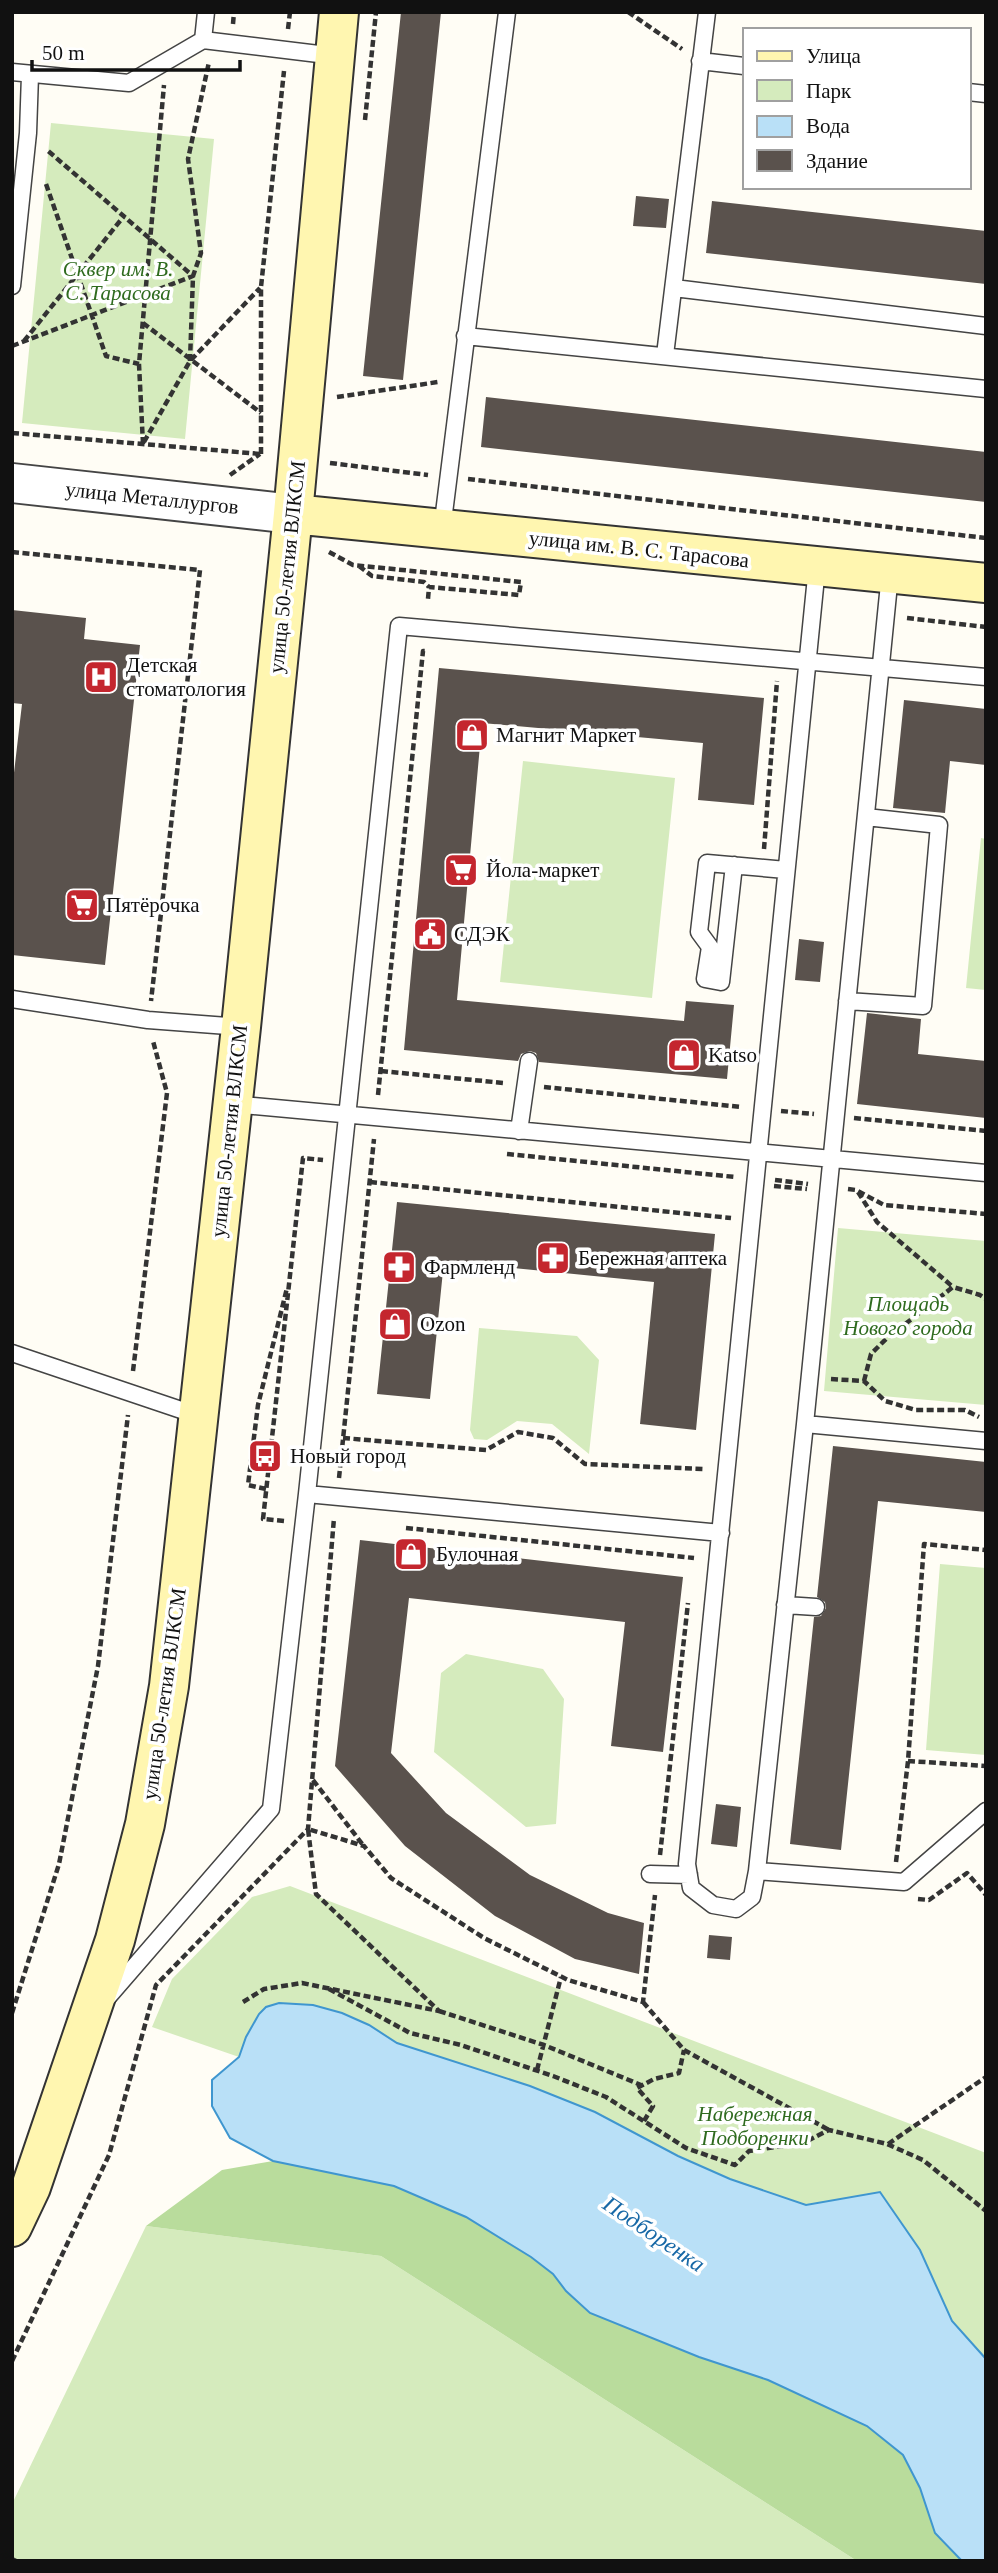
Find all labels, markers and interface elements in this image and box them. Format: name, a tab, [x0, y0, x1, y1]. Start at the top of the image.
scale bar	[32, 28, 240, 72]
legend	[743, 28, 970, 189]
text: 50 m	[42, 41, 85, 65]
text: Улица	[806, 44, 861, 68]
text: Парк	[806, 79, 852, 103]
text: Вода	[806, 114, 851, 138]
text: Здание	[806, 149, 868, 173]
park label: Сквер им. В. С. Тарасова	[63, 257, 173, 305]
street label: улица 50-летия ВЛКСМ	[264, 459, 310, 675]
street label: улица Металлургов	[64, 477, 240, 519]
street label: улица им. В. С. Тарасова	[528, 525, 751, 573]
place label: Детская стоматология	[126, 653, 246, 701]
hospital icon: Детская стоматология	[82, 658, 120, 696]
shop icon: Магнит Маркет	[453, 716, 491, 754]
place label: Магнит Маркет	[496, 723, 636, 747]
supermarket icon: Йола-маркет	[442, 851, 480, 889]
place label: Йола-маркет	[486, 858, 599, 882]
supermarket icon: Пятёрочка	[63, 886, 101, 924]
place label: Пятёрочка	[106, 893, 200, 917]
public building icon: СДЭК	[411, 915, 449, 953]
place label: СДЭК	[454, 922, 511, 946]
street label: улица 50-летия ВЛКСМ	[206, 1023, 252, 1239]
shop icon: Katso	[665, 1036, 703, 1074]
place label: Katso	[708, 1043, 757, 1067]
pharmacy icon: Бережная аптека	[534, 1239, 572, 1277]
place label: Бережная аптека	[578, 1246, 728, 1270]
pharmacy icon: Фармленд	[380, 1248, 418, 1286]
place label: Фармленд	[424, 1255, 515, 1279]
park label: Площадь Нового города	[842, 1292, 973, 1340]
shop icon: Ozon	[376, 1305, 414, 1343]
place label: Ozon	[420, 1312, 466, 1336]
bus stop icon: Новый город	[246, 1437, 284, 1475]
place label: Новый город	[290, 1444, 406, 1468]
shop icon: Булочная	[392, 1535, 430, 1573]
place label: Булочная	[436, 1542, 519, 1566]
street label: улица 50-летия ВЛКСМ	[137, 1586, 191, 1802]
park label: Набережная Подборенки	[696, 2102, 813, 2150]
water label: Подборенка	[598, 2190, 709, 2277]

